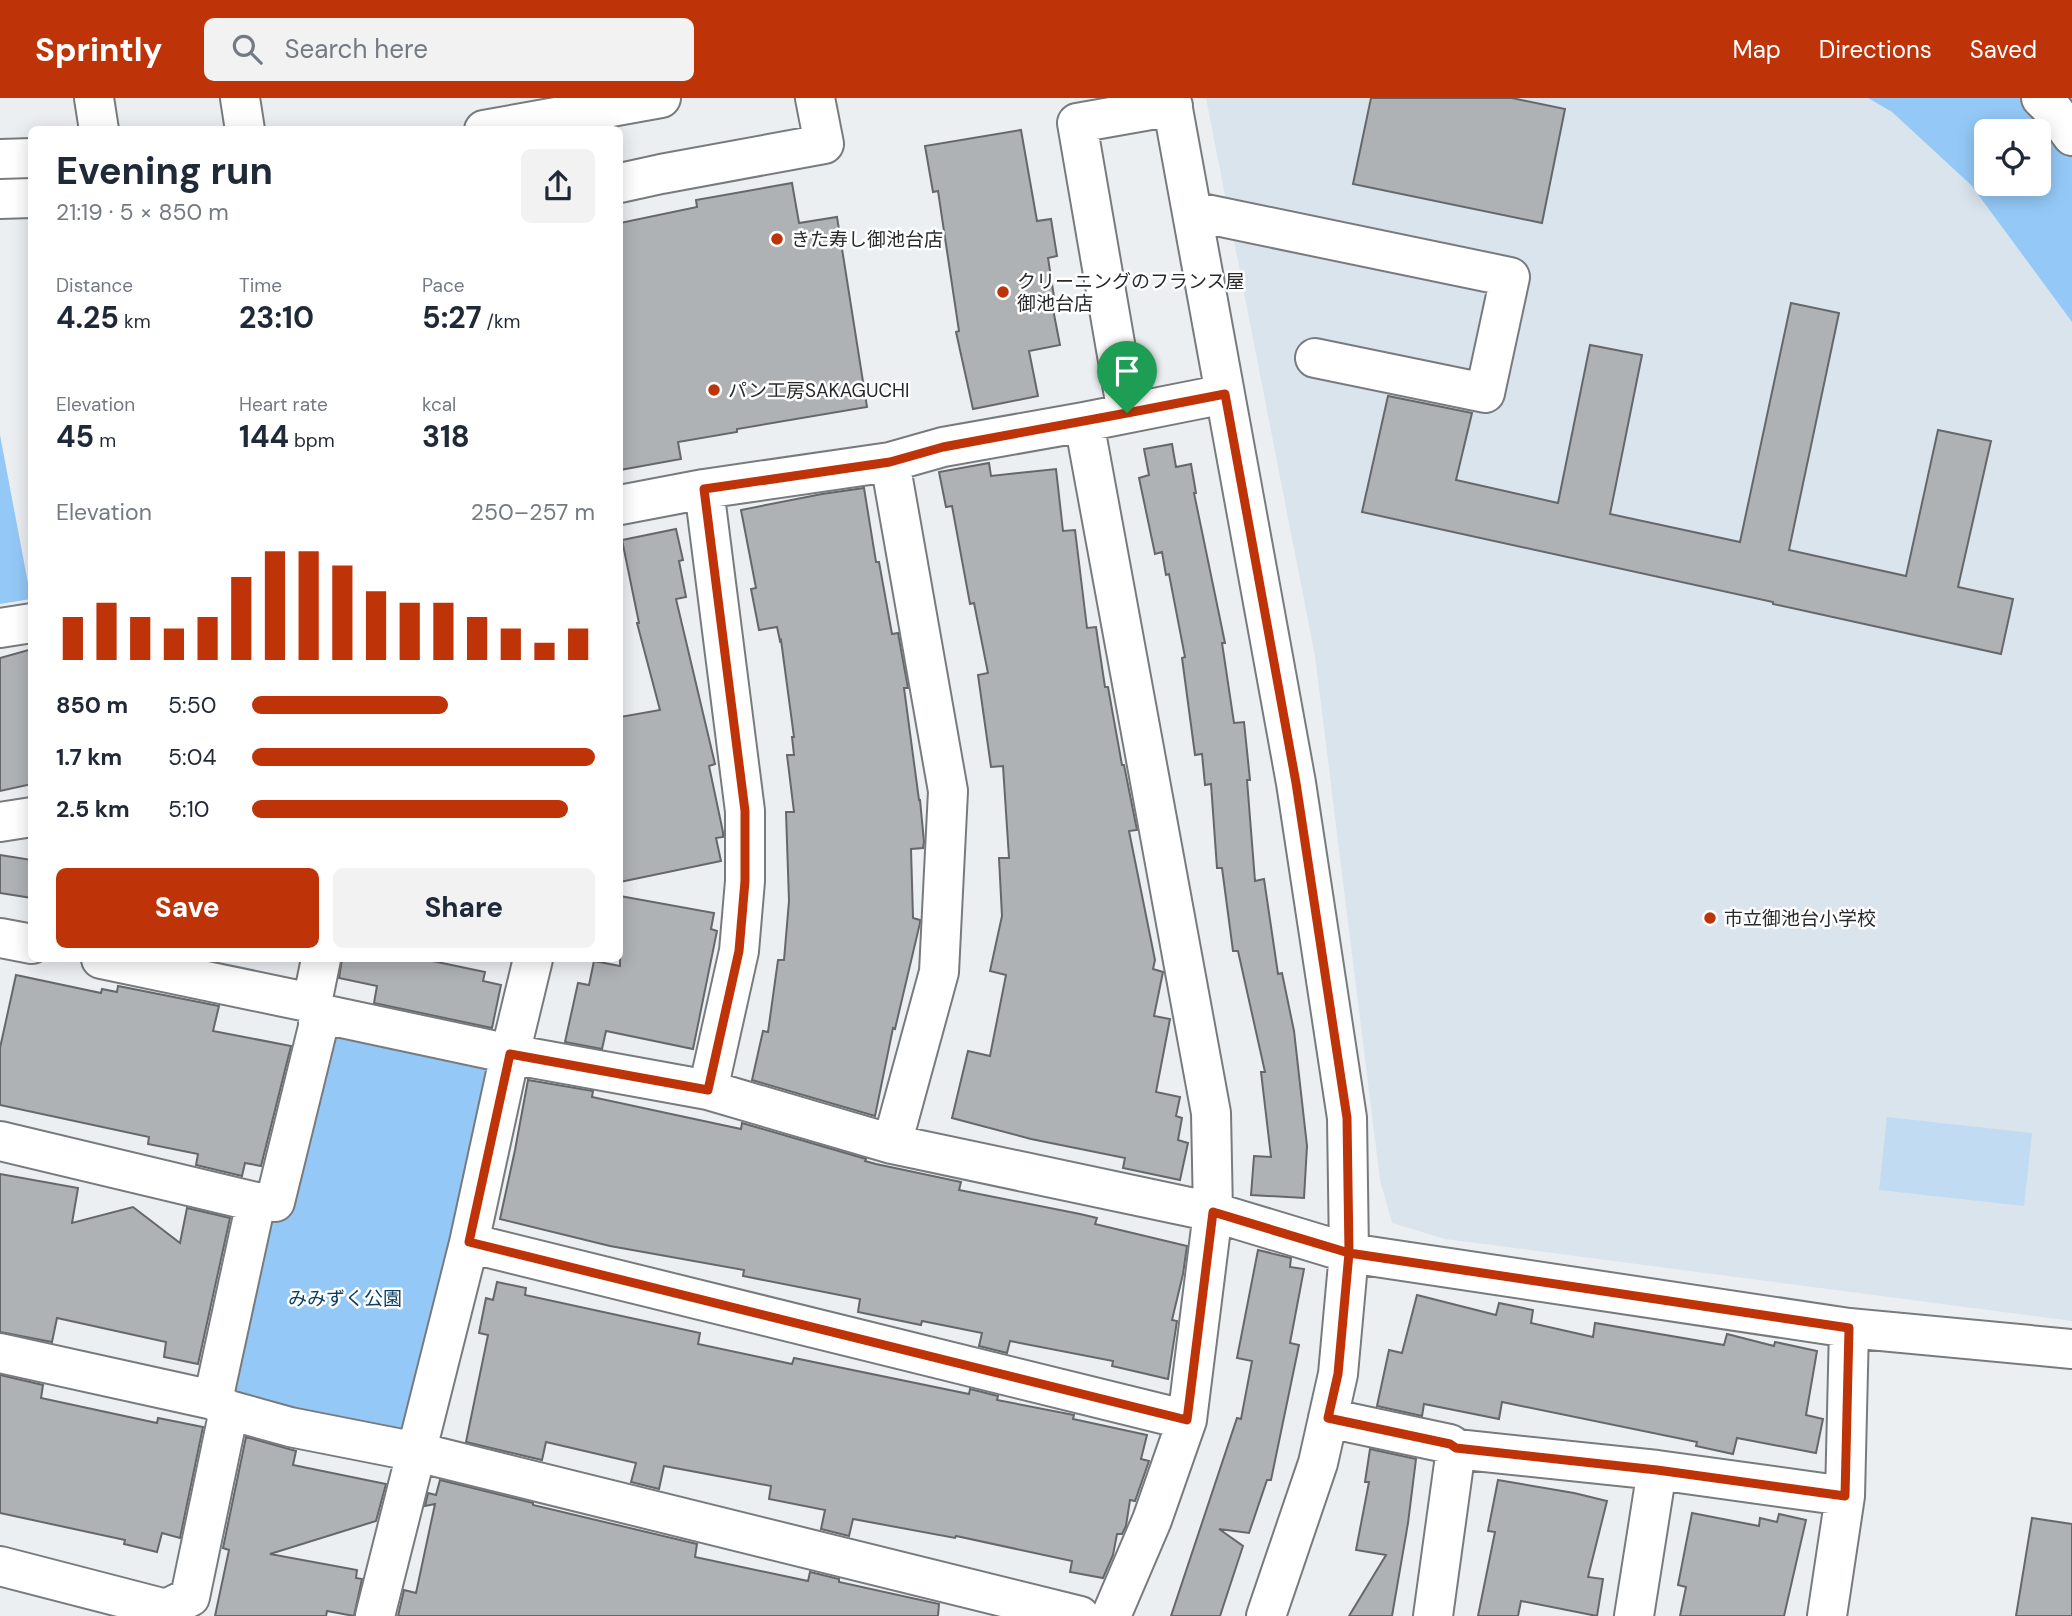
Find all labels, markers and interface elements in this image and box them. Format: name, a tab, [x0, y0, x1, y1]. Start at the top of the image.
search box	[204, 18, 694, 81]
text: Sprintly	[35, 28, 162, 71]
icon: search	[228, 30, 266, 68]
text: Search here	[284, 32, 428, 66]
text: Map	[1733, 34, 1781, 65]
text: Directions	[1819, 34, 1932, 65]
text: Saved	[1970, 34, 2037, 65]
map controls	[1974, 119, 2051, 196]
button: locate	[1974, 119, 2051, 196]
text: Evening run	[56, 146, 273, 196]
button: share	[521, 149, 595, 223]
text: 21:19 · 5 × 850 m	[56, 197, 229, 227]
place label: きた寿し御池台店	[791, 227, 943, 252]
marker: きた寿し御池台店	[769, 231, 785, 247]
place label: クリーニングのフランス屋 御池台店	[1017, 269, 1245, 316]
text: Distance	[56, 273, 133, 298]
text: Time	[239, 273, 282, 298]
text: Pace	[422, 273, 465, 298]
marker: クリーニングのフランス屋 御池台店	[995, 284, 1011, 300]
text: 4.25	[56, 298, 119, 337]
text: 23:10	[239, 298, 314, 337]
text: 5:27	[422, 298, 482, 337]
text: km	[119, 309, 151, 334]
text: /km	[482, 309, 521, 334]
pin	[1097, 341, 1157, 413]
icon: arrive	[1108, 352, 1146, 390]
place label: パン工房SAKAGUCHI	[728, 378, 909, 403]
marker: パン工房SAKAGUCHI	[706, 382, 722, 398]
text: Elevation	[56, 392, 135, 417]
text: Heart rate	[239, 392, 328, 417]
text: kcal	[422, 392, 456, 417]
text: 45	[56, 417, 94, 456]
text: 144	[239, 417, 289, 456]
text: 318	[422, 417, 470, 456]
text: m	[94, 428, 116, 453]
text: bpm	[289, 428, 335, 453]
text: Elevation	[56, 497, 152, 527]
text: 250–257 m	[471, 497, 595, 527]
text: 850 m	[56, 690, 128, 720]
text: 5:50	[168, 690, 216, 720]
text: 1.7 km	[56, 742, 122, 772]
text: 5:04	[168, 742, 216, 772]
text: 2.5 km	[56, 794, 130, 824]
text: 5:10	[168, 794, 210, 824]
button: Save	[56, 868, 319, 948]
button: Share	[333, 868, 595, 948]
place label: 市立御池台小学校	[1724, 906, 1876, 931]
marker: 市立御池台小学校	[1702, 910, 1718, 926]
park label: みみずく公園	[288, 1286, 402, 1311]

